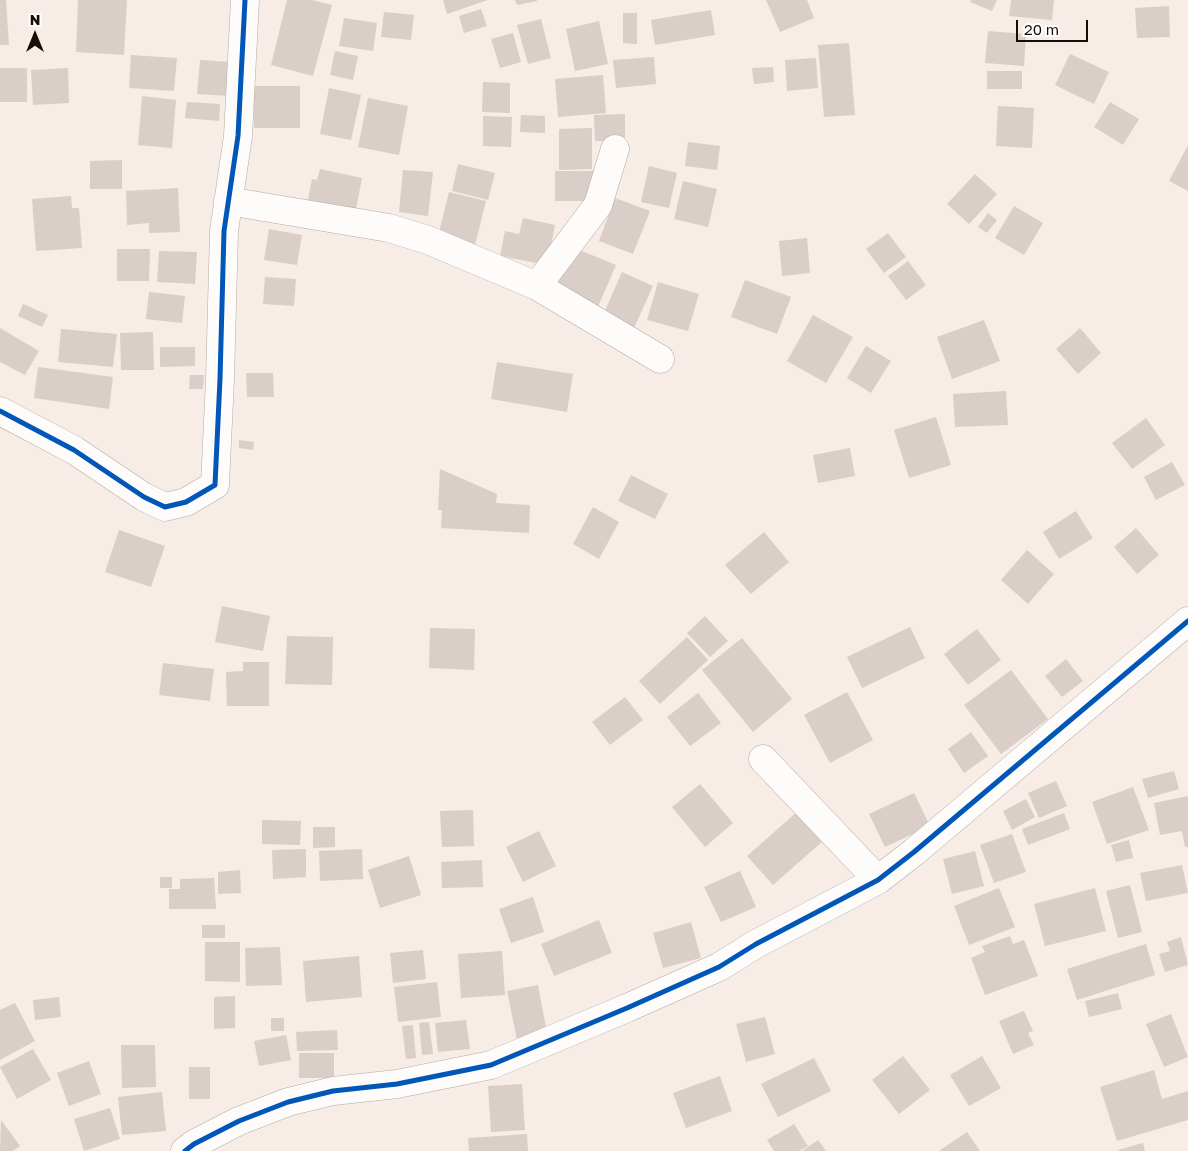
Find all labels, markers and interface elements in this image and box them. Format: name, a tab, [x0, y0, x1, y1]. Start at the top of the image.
north arrow	[10, 10, 60, 60]
scale bar	[1018, 10, 1090, 42]
text: N	[30, 11, 40, 28]
text: 20 m	[1024, 20, 1059, 38]

